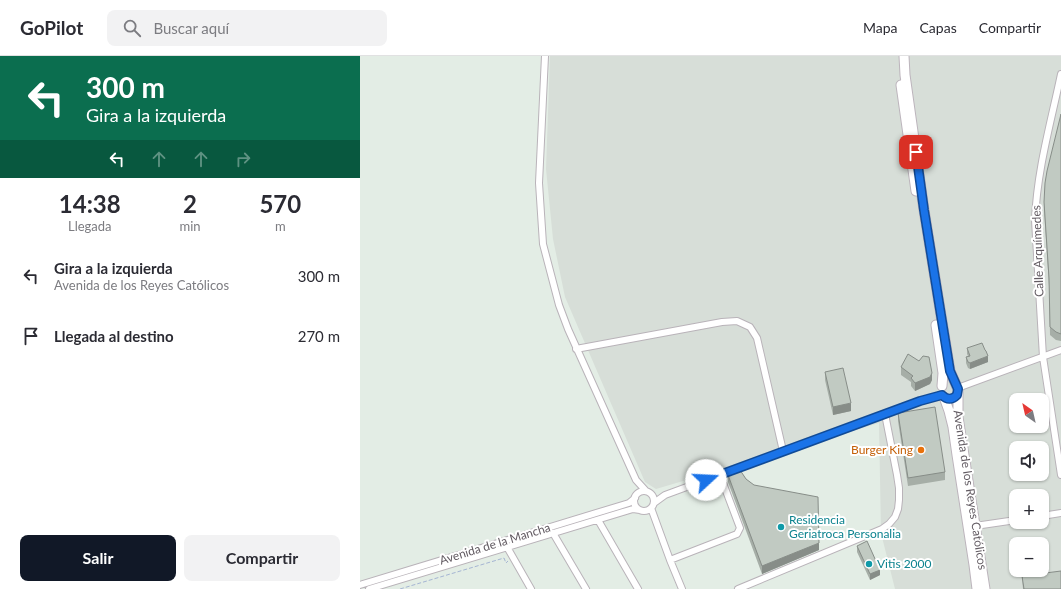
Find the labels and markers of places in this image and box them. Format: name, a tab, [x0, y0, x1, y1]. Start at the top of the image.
pin	[899, 135, 933, 169]
place label: Burger King	[851, 442, 913, 457]
marker: Burger King	[916, 445, 926, 455]
place label: Residencia Geriatroca Personalia	[789, 512, 901, 541]
marker: Residencia Geriatroca Personalia	[776, 522, 786, 532]
place label: Vitis 2000	[877, 556, 932, 571]
marker: Vitis 2000	[864, 559, 874, 569]

